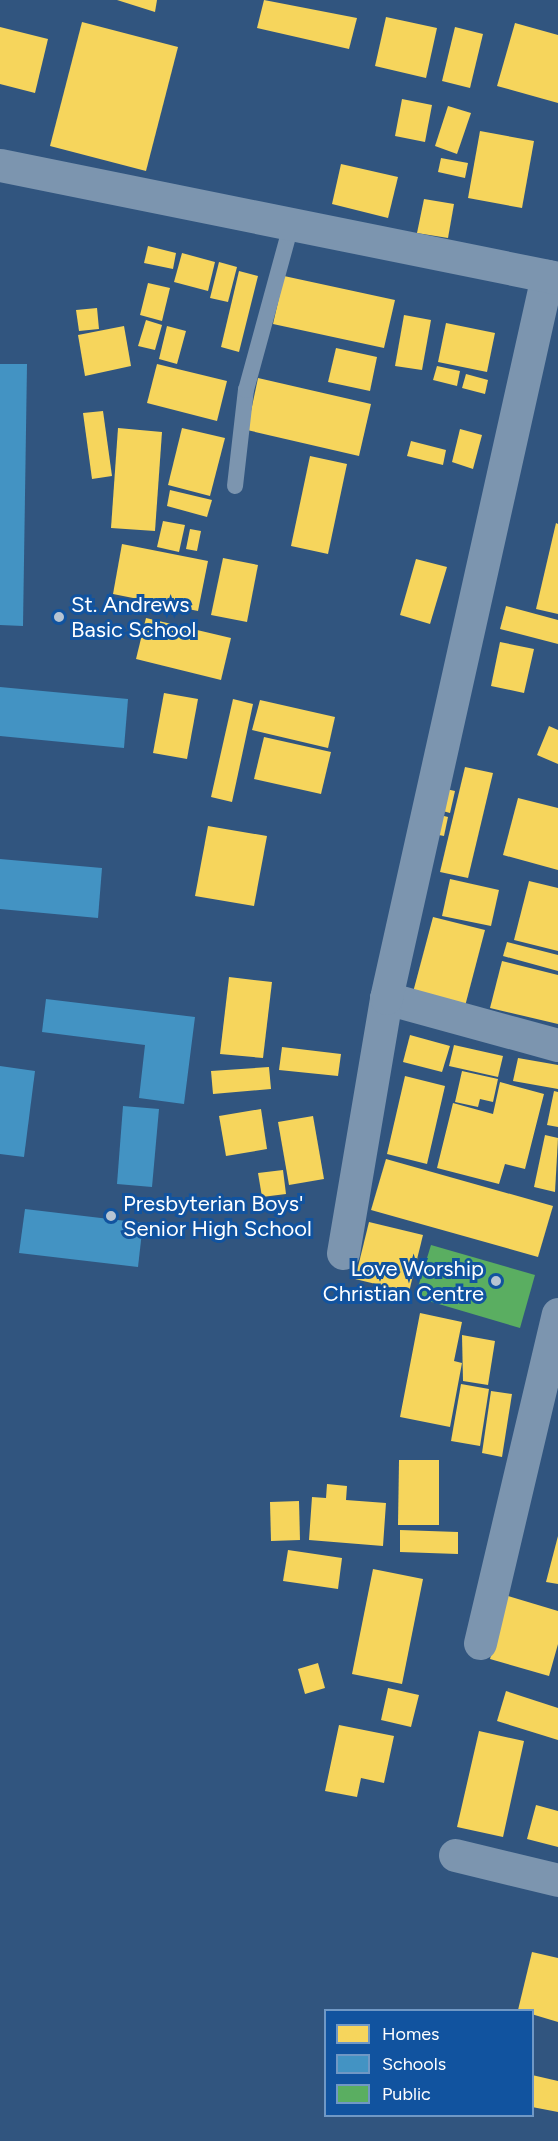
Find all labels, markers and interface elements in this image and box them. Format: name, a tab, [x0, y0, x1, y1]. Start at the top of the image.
place label: St. Andrews Basic School	[71, 591, 196, 642]
marker: St. Andrews Basic School	[52, 610, 66, 624]
place label: Presbyterian Boys' Senior High School	[123, 1190, 312, 1242]
marker: Presbyterian Boys' Senior High School	[104, 1209, 118, 1223]
place label: Love Worship Christian Centre	[323, 1255, 484, 1306]
marker: Love Worship Christian Centre	[489, 1274, 503, 1288]
legend	[324, 2009, 534, 2117]
text: Homes	[382, 2023, 440, 2045]
text: Schools	[382, 2053, 446, 2075]
text: Public	[382, 2083, 431, 2105]

